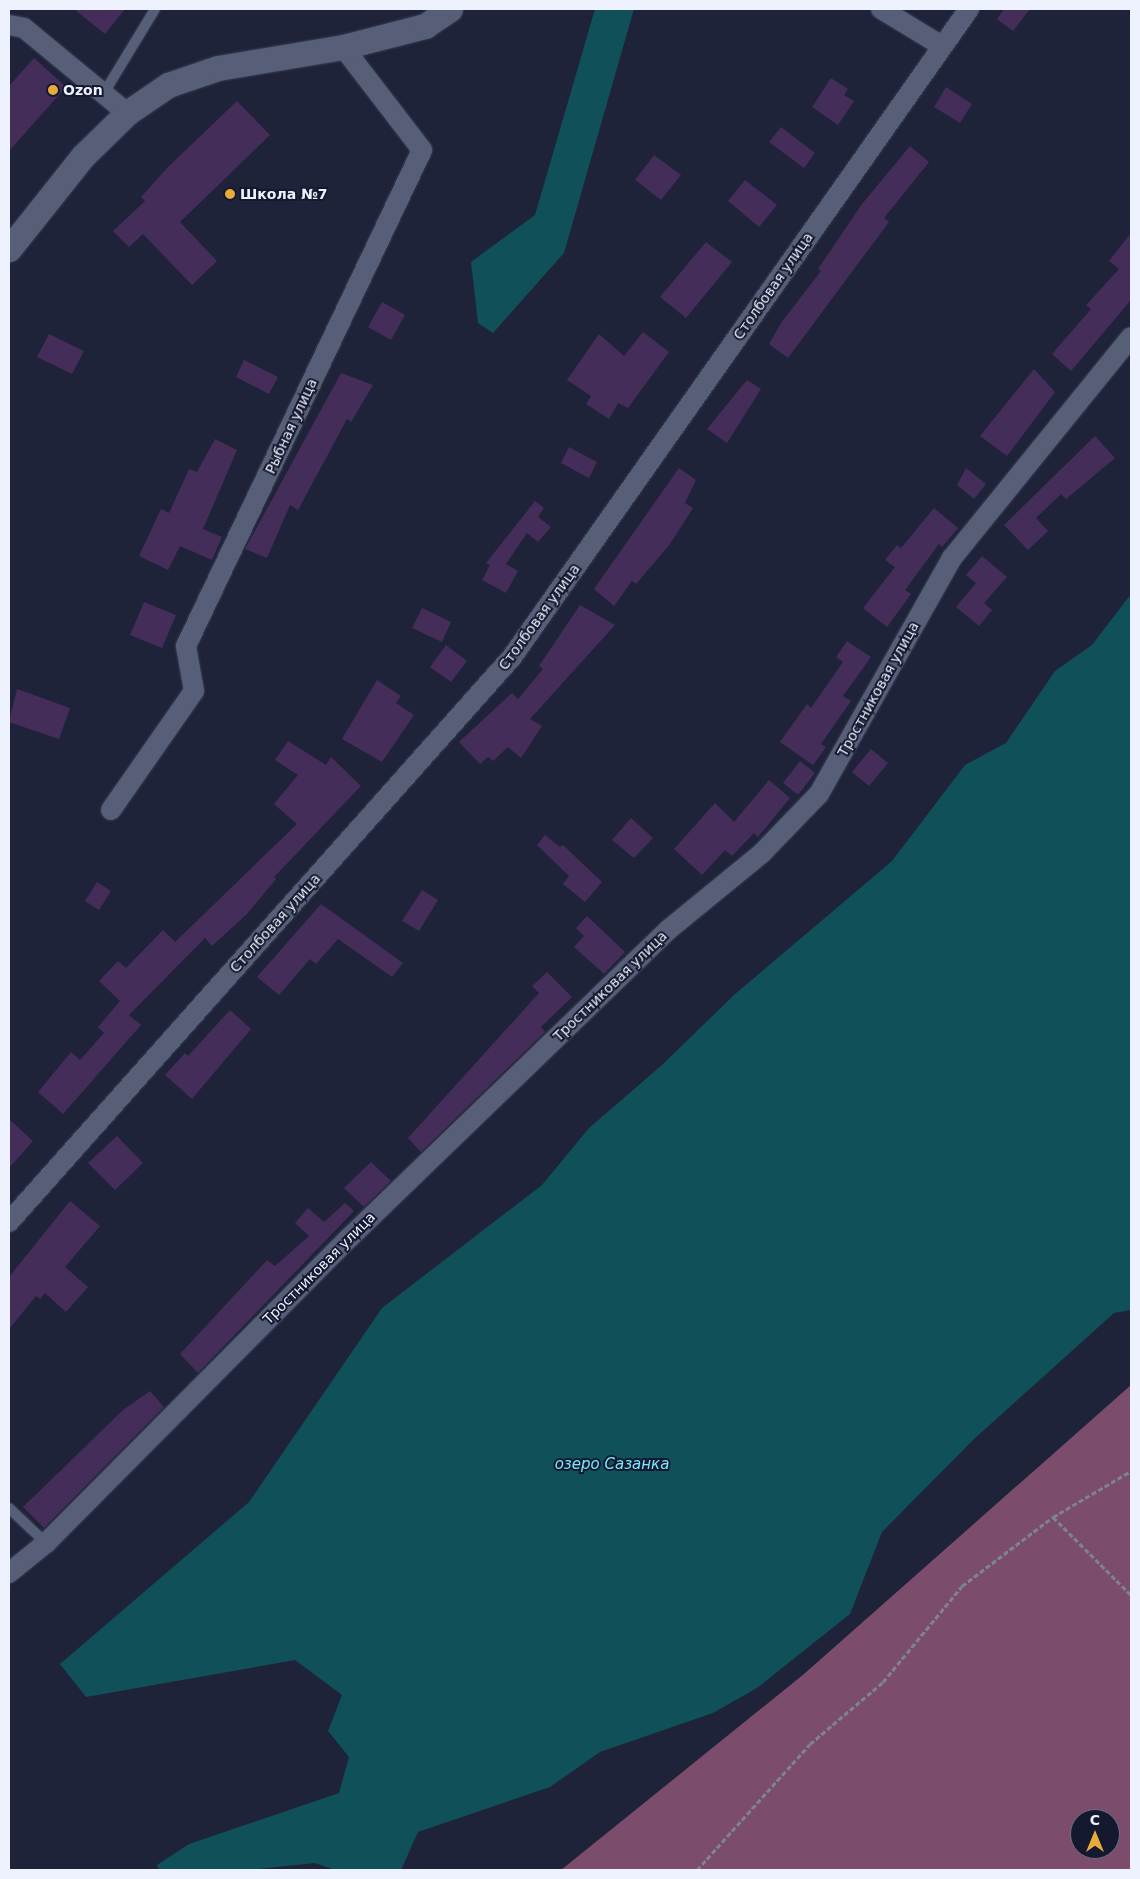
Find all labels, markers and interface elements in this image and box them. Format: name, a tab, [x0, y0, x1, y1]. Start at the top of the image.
place label: Ozon	[63, 82, 103, 98]
marker: Ozon	[47, 84, 59, 96]
place label: Школа №7	[240, 186, 328, 202]
marker: Школа №7	[224, 188, 236, 200]
street label: Столбовая улица	[730, 229, 816, 343]
street label: Рыбная улица	[262, 376, 320, 476]
street label: Столбовая улица	[495, 561, 583, 673]
street label: Тростниковая улица	[834, 619, 922, 759]
street label: Столбовая улица	[226, 870, 324, 976]
street label: Тростниковая улица	[550, 927, 670, 1045]
street label: Тростниковая улица	[260, 1209, 378, 1327]
water label: озеро Сазанка	[555, 1456, 669, 1474]
north arrow	[1070, 1809, 1120, 1859]
text: С	[1090, 1812, 1100, 1828]

